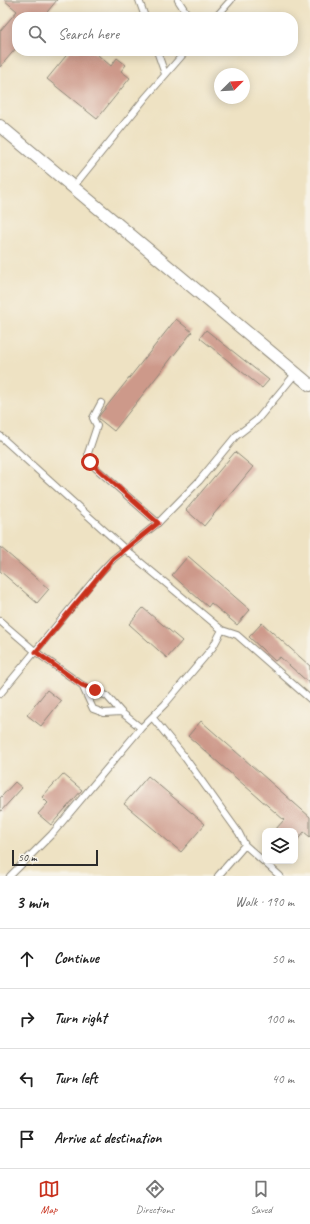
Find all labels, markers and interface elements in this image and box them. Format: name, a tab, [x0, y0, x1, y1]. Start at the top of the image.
search box	[12, 12, 298, 56]
icon: search	[26, 23, 48, 45]
text: Search here	[58, 25, 119, 44]
north arrow	[214, 68, 250, 104]
route start	[81, 453, 99, 471]
route end	[86, 681, 104, 699]
map controls	[262, 828, 298, 864]
button: layers	[262, 828, 298, 864]
scale bar	[12, 848, 98, 867]
text: 50 m	[18, 850, 37, 864]
text: 3 min	[16, 892, 49, 913]
text: Walk · 190 m	[235, 894, 294, 910]
icon: ahead	[16, 948, 38, 970]
text: Continue	[54, 949, 99, 968]
text: 50 m	[272, 951, 294, 967]
icon: right	[16, 1008, 38, 1030]
text: Turn right	[54, 1009, 107, 1028]
text: 100 m	[266, 1011, 294, 1027]
icon: left	[16, 1068, 38, 1090]
text: Turn left	[54, 1069, 97, 1088]
text: 40 m	[272, 1071, 294, 1087]
icon: arrive	[16, 1128, 38, 1150]
text: Arrive at destination	[54, 1129, 161, 1148]
tab: Map	[38, 1178, 60, 1216]
tab: Directions	[136, 1178, 174, 1216]
tab: Saved	[250, 1178, 272, 1216]

